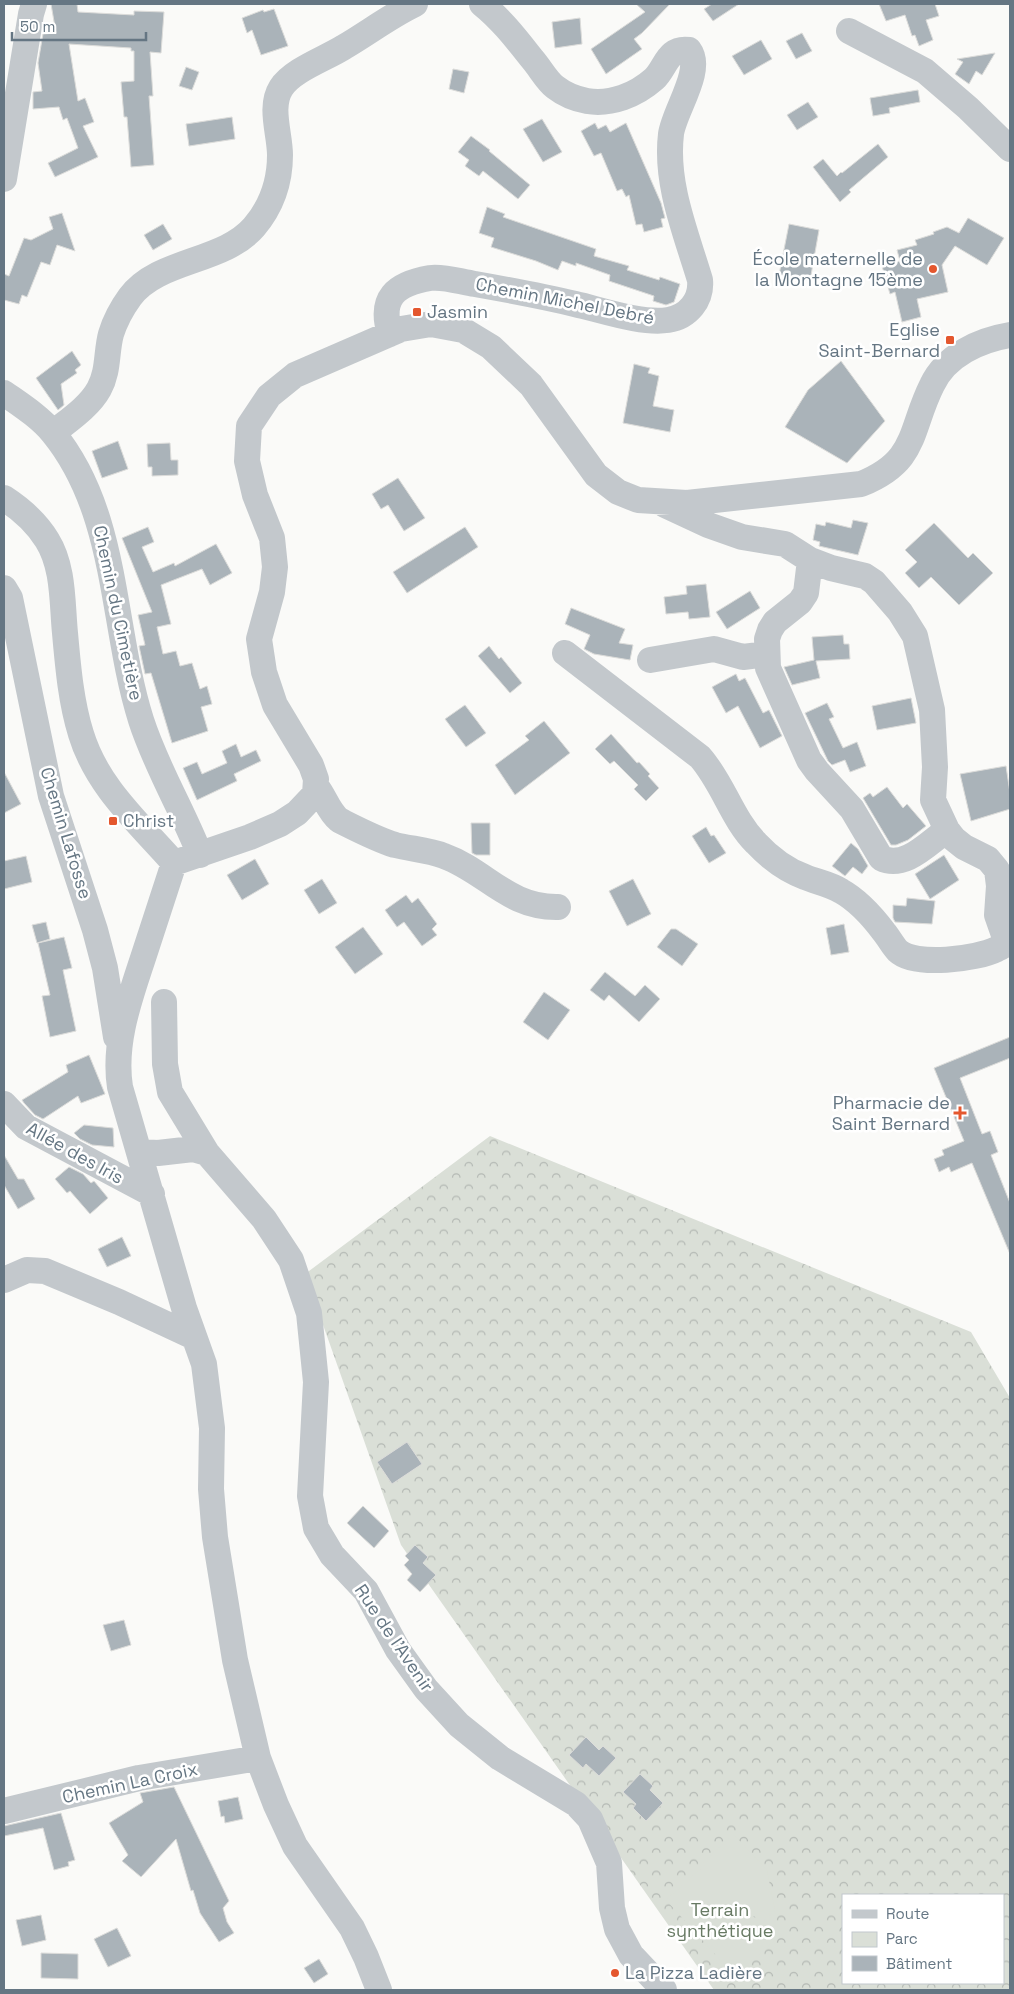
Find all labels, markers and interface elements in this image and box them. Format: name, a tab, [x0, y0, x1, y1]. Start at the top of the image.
scale bar	[12, 10, 146, 42]
text: 50 m	[20, 17, 55, 36]
place label: École maternelle de la Montagne 15ème	[753, 247, 923, 291]
marker: École maternelle de la Montagne 15ème	[927, 263, 939, 275]
street label: Chemin Michel Debré	[474, 272, 656, 329]
place label: Jasmin	[427, 300, 488, 323]
marker: Jasmin	[411, 306, 423, 318]
place label: Eglise Saint-Bernard	[818, 318, 940, 362]
marker: Eglise Saint-Bernard	[944, 334, 956, 346]
street label: Chemin du Cimetière	[89, 523, 148, 702]
street label: Chemin Lafosse	[35, 764, 97, 902]
place label: Christ	[123, 809, 174, 832]
marker: Christ	[107, 815, 119, 827]
place label: Pharmacie de Saint Bernard	[832, 1091, 950, 1135]
marker: Pharmacie de Saint Bernard	[954, 1107, 966, 1119]
street label: Allée des Iris	[23, 1116, 128, 1189]
street label: Rue de l'Avenir	[350, 1579, 439, 1696]
street label: Chemin La Croix	[60, 1757, 200, 1808]
legend	[842, 1894, 1004, 1984]
park label: Terrain synthétique	[667, 1898, 773, 1942]
text: Route	[886, 1904, 930, 1923]
text: Parc	[886, 1929, 918, 1948]
text: Bâtiment	[886, 1954, 952, 1973]
place label: La Pizza Ladière	[625, 1961, 762, 1984]
marker: La Pizza Ladière	[609, 1967, 621, 1979]

